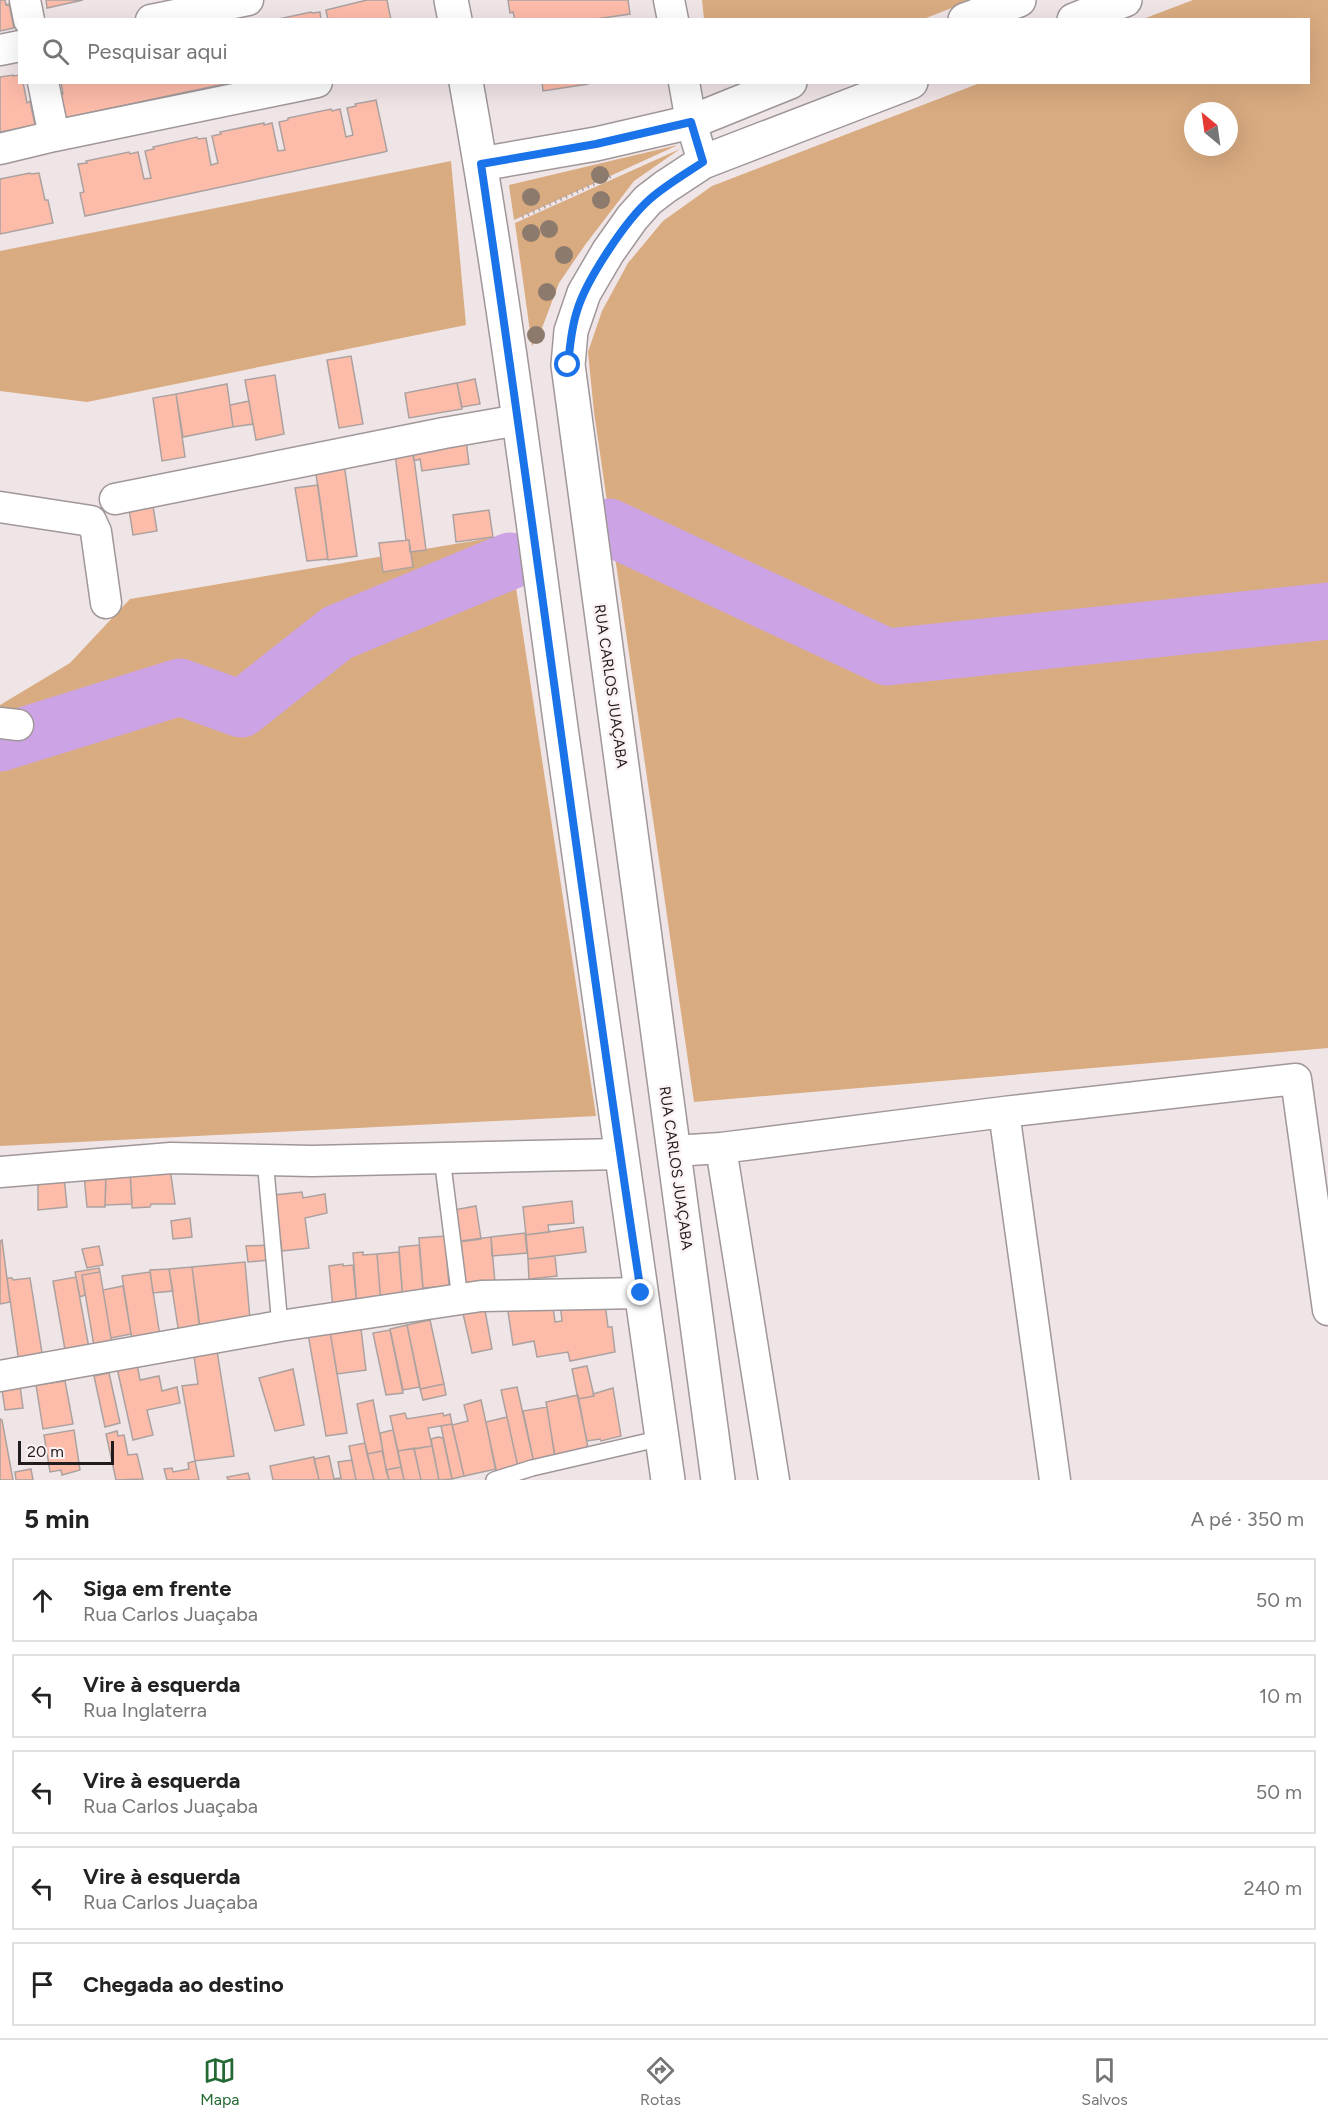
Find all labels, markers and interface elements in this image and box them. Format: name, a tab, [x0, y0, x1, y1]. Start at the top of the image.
search box	[18, 18, 1310, 84]
icon: search	[39, 35, 72, 68]
text: Pesquisar aqui	[87, 38, 228, 65]
north arrow	[1184, 102, 1238, 156]
route start	[554, 351, 580, 377]
street label: RUA CARLOS JUAÇABA	[591, 603, 631, 769]
street label: RUA CARLOS JUAÇABA	[656, 1085, 696, 1251]
route end	[627, 1279, 653, 1305]
scale bar	[18, 1438, 114, 1466]
text: 20 m	[27, 1442, 64, 1461]
text: 5 min	[24, 1503, 90, 1535]
text: A pé · 350 m	[1191, 1507, 1304, 1531]
text: Siga em frente	[83, 1575, 231, 1602]
icon: ahead	[26, 1584, 59, 1617]
text: 50 m	[1256, 1588, 1302, 1612]
text: Rua Carlos Juaçaba	[83, 1602, 258, 1626]
text: Vire à esquerda	[83, 1671, 241, 1698]
icon: left	[26, 1680, 59, 1713]
text: 10 m	[1259, 1684, 1302, 1708]
text: Rua Inglaterra	[83, 1698, 207, 1722]
text: Vire à esquerda	[83, 1767, 241, 1794]
icon: left	[26, 1776, 59, 1809]
text: 50 m	[1256, 1780, 1302, 1804]
text: Rua Carlos Juaçaba	[83, 1794, 258, 1818]
text: Vire à esquerda	[83, 1863, 241, 1890]
icon: left	[26, 1872, 59, 1905]
text: 240 m	[1244, 1876, 1302, 1900]
text: Rua Carlos Juaçaba	[83, 1890, 258, 1914]
icon: arrive	[26, 1968, 59, 2001]
text: Chegada ao destino	[83, 1971, 284, 1998]
tab: Mapa	[200, 2054, 240, 2109]
tab: Rotas	[640, 2054, 681, 2109]
tab: Salvos	[1081, 2054, 1128, 2109]

